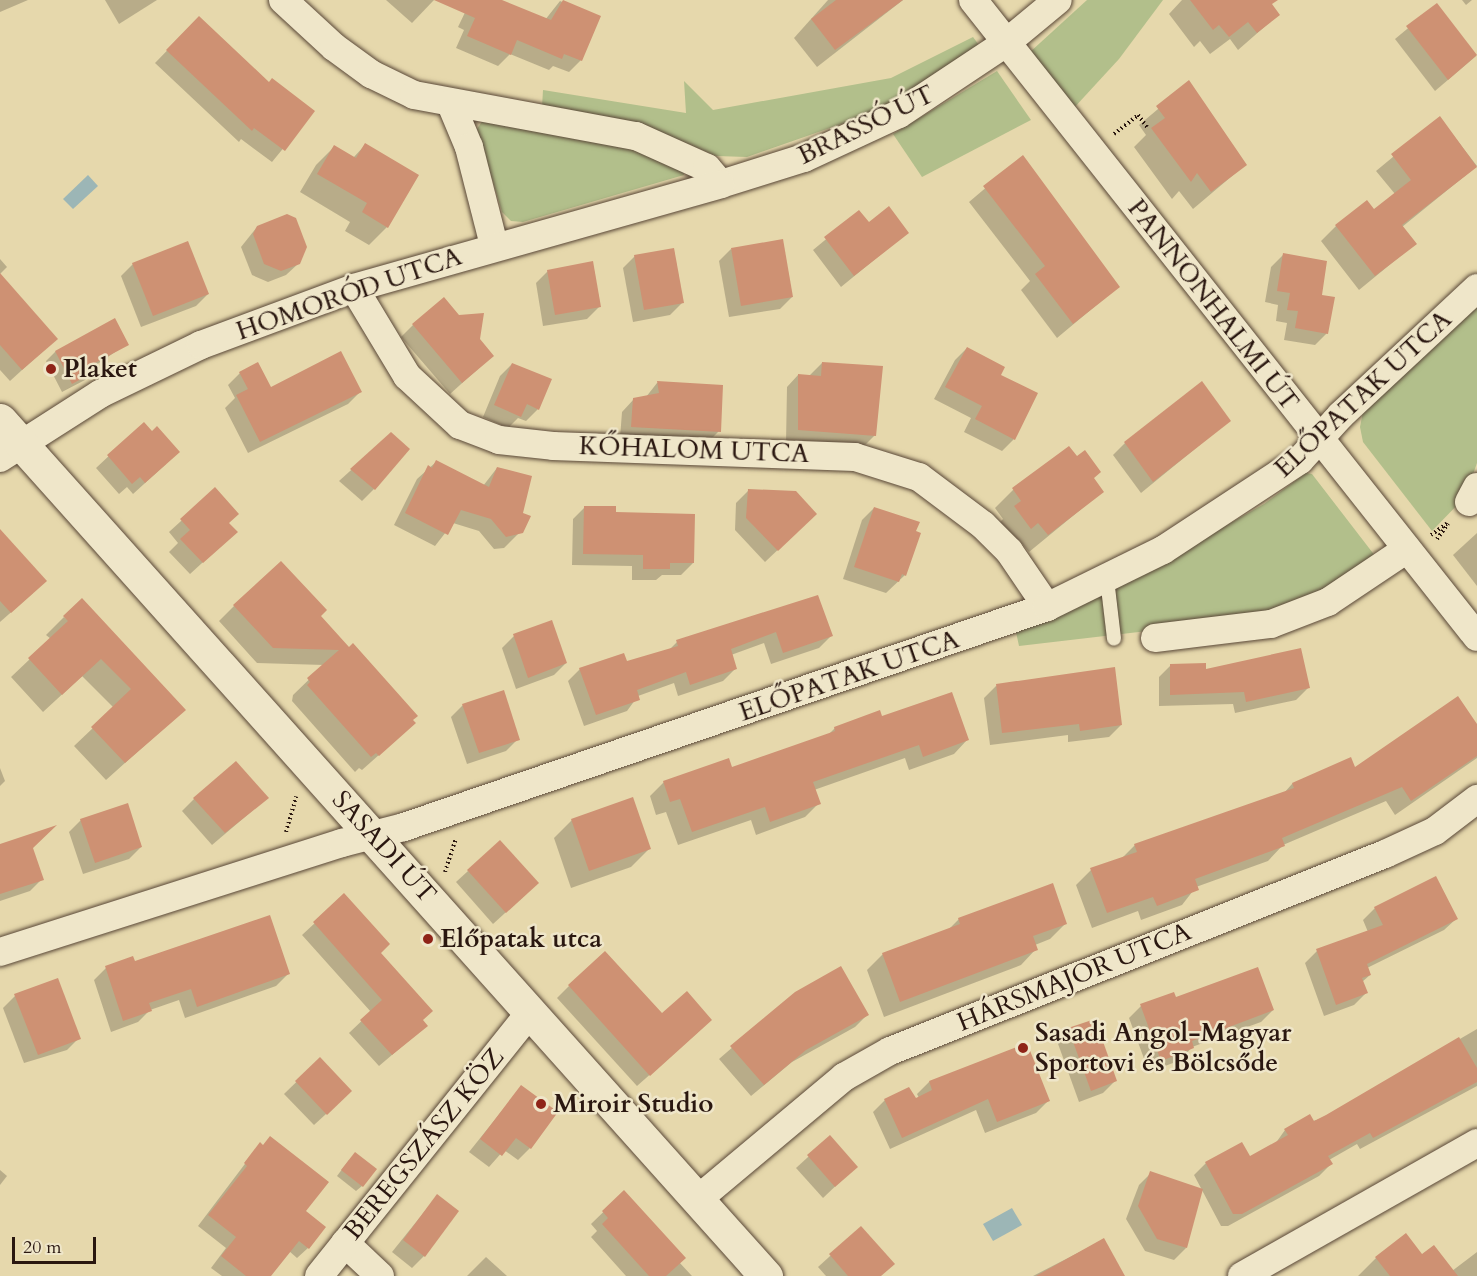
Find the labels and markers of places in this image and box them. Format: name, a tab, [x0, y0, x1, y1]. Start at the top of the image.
place label: Plaket	[63, 353, 137, 385]
marker: Plaket	[44, 362, 58, 376]
place label: Előpatak utca	[440, 923, 602, 955]
marker: Előpatak utca	[421, 932, 435, 946]
place label: Sasadi Angol-Magyar Sportovi és Bölcsőde	[1035, 1017, 1292, 1078]
marker: Sasadi Angol-Magyar Sportovi és Bölcsőde	[1016, 1041, 1030, 1055]
place label: Miroir Studio	[553, 1088, 713, 1120]
marker: Miroir Studio	[534, 1097, 548, 1111]

